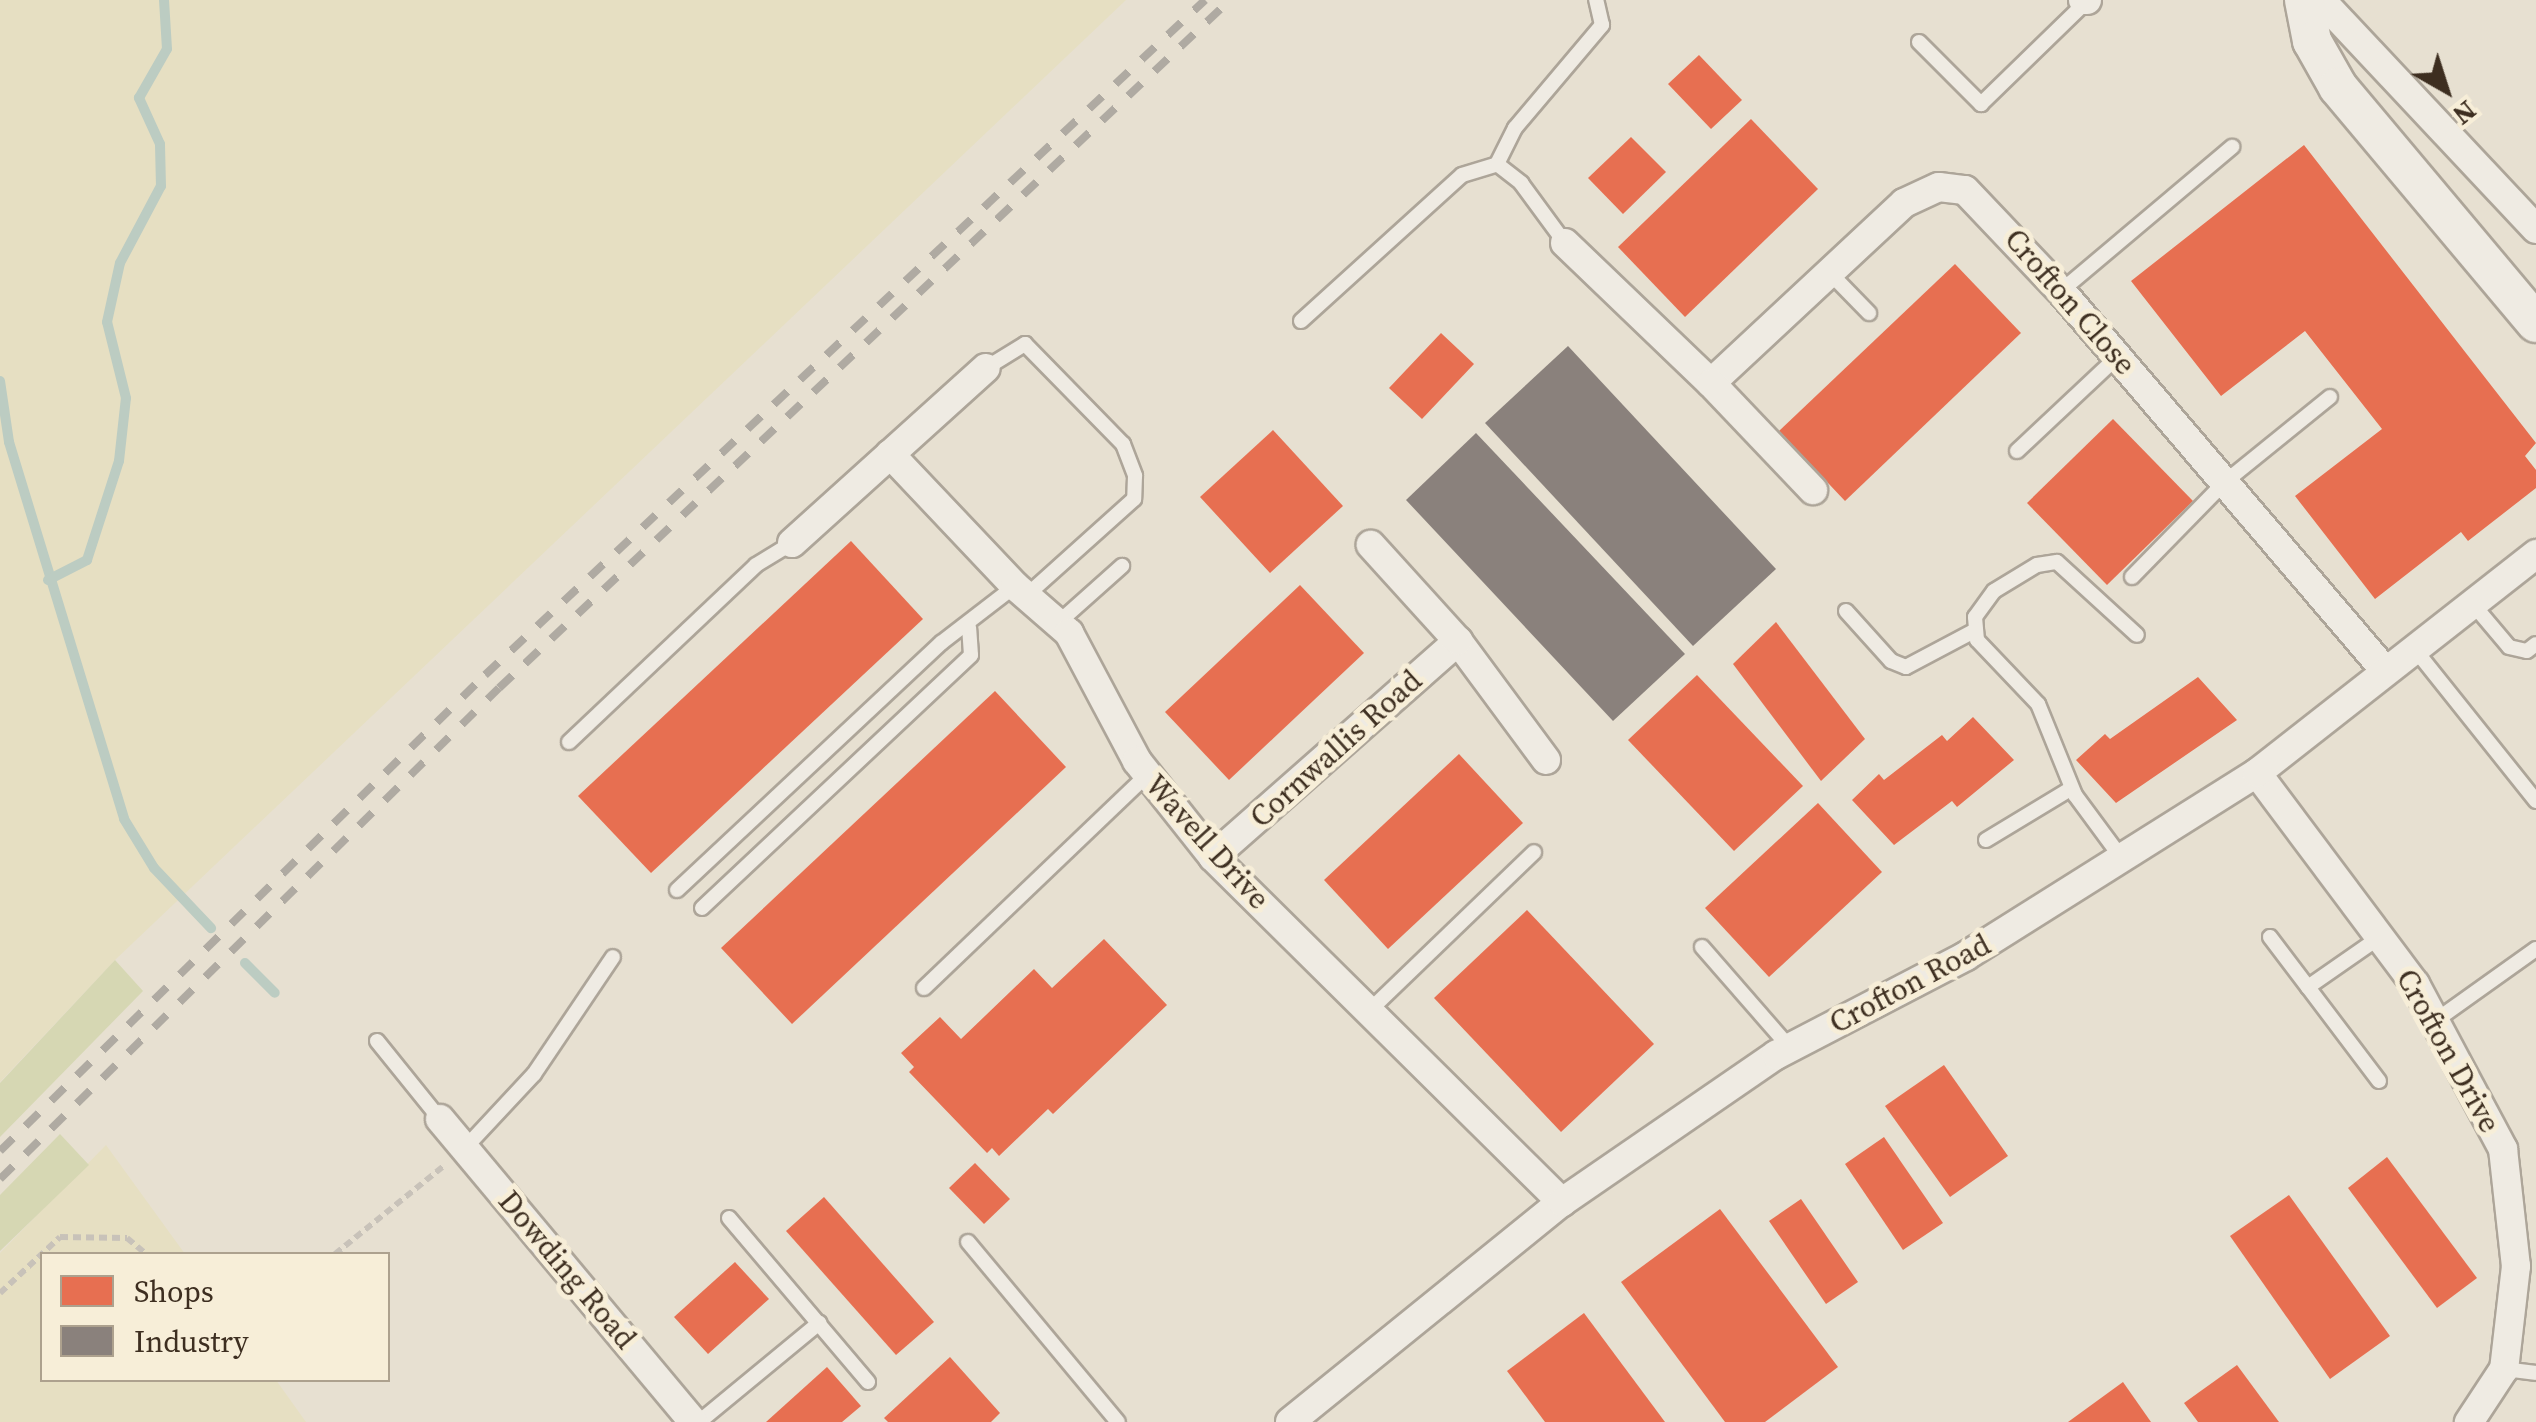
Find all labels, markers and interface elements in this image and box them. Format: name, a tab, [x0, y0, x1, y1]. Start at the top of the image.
north arrow	[2396, 40, 2496, 140]
text: N	[2445, 92, 2485, 134]
street label: Crofton Close	[1997, 222, 2143, 382]
street label: Cornwallis Road	[1243, 663, 1429, 835]
street label: Wavell Drive	[1137, 767, 1277, 917]
street label: Crofton Road	[1824, 927, 1996, 1041]
street label: Crofton Drive	[2388, 963, 2508, 1139]
street label: Dowding Road	[491, 1184, 643, 1356]
legend	[40, 1252, 390, 1382]
text: Shops	[134, 1271, 214, 1312]
text: Industry	[134, 1321, 249, 1362]

